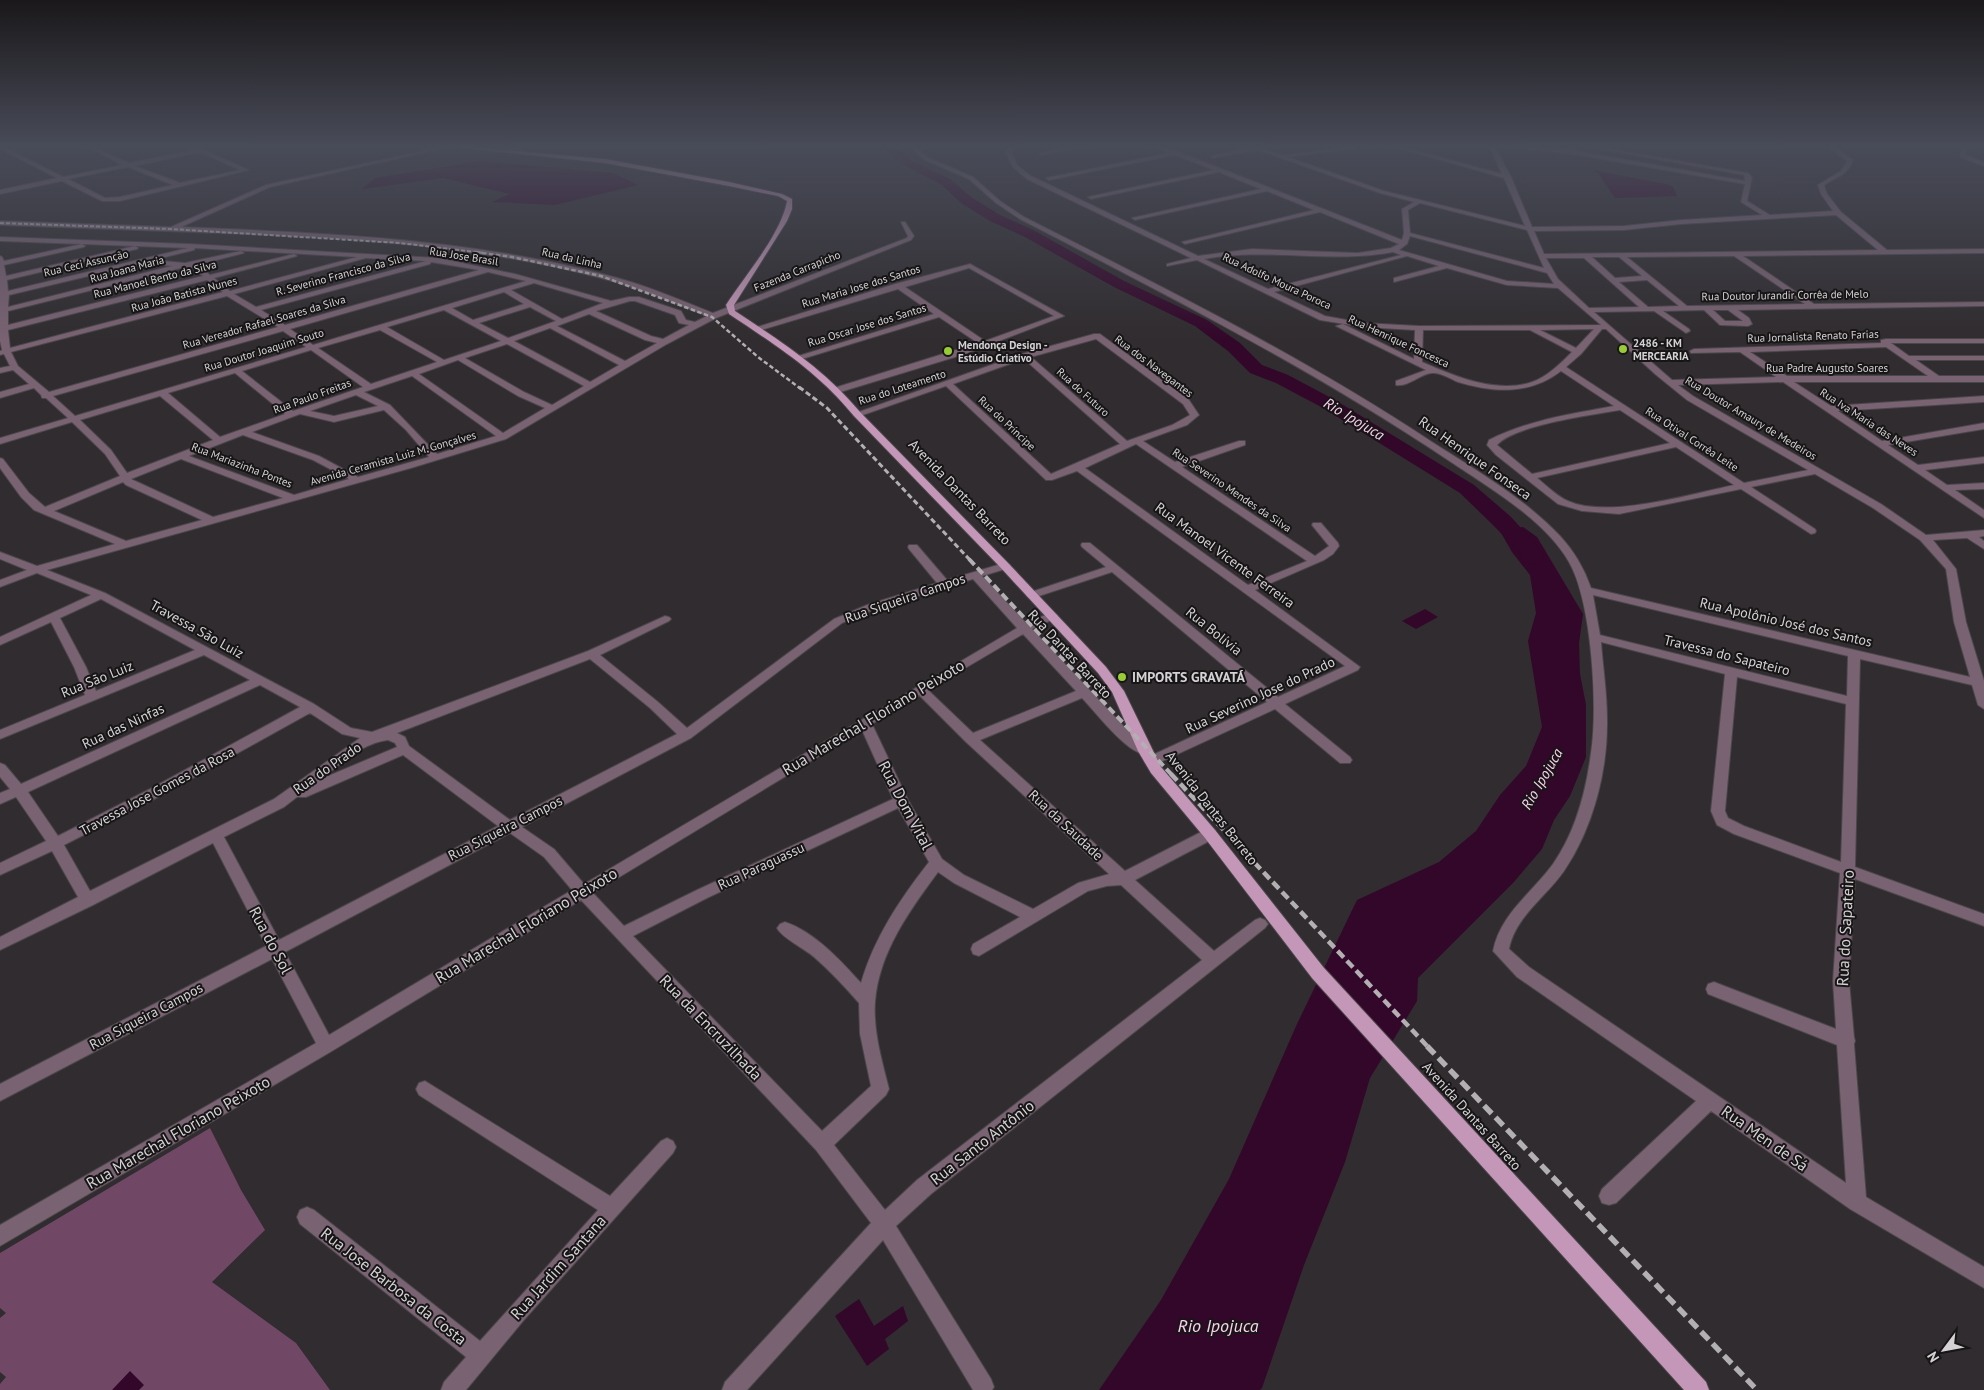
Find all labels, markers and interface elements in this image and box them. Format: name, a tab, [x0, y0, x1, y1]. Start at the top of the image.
street label: Rua Jose Brasil	[429, 244, 500, 268]
street label: Rua da Linha	[541, 244, 603, 272]
street label: Rua Ceci Assunção	[42, 246, 130, 280]
street label: Fazenda Carrapicho	[752, 247, 842, 295]
street label: R. Severino Francisco da Silva	[274, 249, 412, 299]
street label: Rua Adolfo Moura Poroca	[1220, 250, 1334, 312]
street label: Rua Joana Maria	[88, 252, 166, 286]
street label: Rua Manoel Bento da Silva	[92, 257, 218, 301]
street label: Rua Maria Jose dos Santos	[800, 261, 922, 311]
street label: Rua João Batista Nunes	[130, 273, 239, 315]
street label: Rua Doutor Jurandir Corrêa de Melo	[1701, 287, 1869, 303]
street label: Rua Vereador Rafael Soares da Silva	[181, 292, 347, 352]
street label: Rua Oscar Jose dos Santos	[806, 300, 928, 350]
street label: Rua Henrique Foncesca	[1346, 311, 1452, 371]
street label: Rua Doutor Joaquim Souto	[202, 325, 326, 375]
street label: Rua Jornalista Renato Farias	[1747, 327, 1879, 345]
street label: Rua dos Navegantes	[1112, 332, 1196, 400]
place label: 2486 - KM MERCEARIA	[1633, 336, 1689, 363]
place label: Mendonça Design - Estúdio Criativo	[958, 338, 1048, 365]
marker: 2486 - KM MERCEARIA	[1617, 343, 1629, 355]
marker: Mendonça Design - Estúdio Criativo	[942, 345, 954, 357]
street label: Rua Padre Augusto Soares	[1766, 361, 1888, 375]
street label: Rua do Futuro	[1054, 365, 1112, 419]
street label: Rua do Loteamento	[856, 366, 948, 408]
street label: Rua Doutor Amaury de Medeiros	[1683, 373, 1820, 463]
street label: Rua Paulo Freitas	[271, 375, 353, 417]
street label: Rua Iva Maria das Neves	[1817, 385, 1921, 459]
street label: Rua do Príncipe	[975, 393, 1039, 453]
water label: Rio Ipojuca	[1320, 393, 1389, 444]
street label: Rua Otival Corrêa Leite	[1643, 404, 1741, 474]
street label: Rua Henrique Fonseca	[1415, 412, 1535, 504]
street label: Avenida Ceramista Luiz M. Gonçalves	[308, 427, 478, 488]
street label: Avenida Dantas Barreto	[905, 435, 1015, 549]
street label: Rua Mariazinha Pontes	[190, 439, 295, 491]
street label: Rua Severino Mendes da Silva	[1170, 445, 1294, 535]
street label: Rua Manoel Vicente Ferreira	[1152, 498, 1298, 612]
street label: Rua Siqueira Campos	[842, 569, 968, 627]
street label: Rua Apolônio José dos Santos	[1698, 593, 1874, 651]
street label: Travessa São Luiz	[147, 596, 247, 662]
street label: Rua Bolívia	[1182, 603, 1246, 659]
street label: Rua Dantas Barreto	[1024, 606, 1116, 702]
street label: Travessa do Sapateiro	[1662, 631, 1792, 679]
street label: Rua Severino Jose do Prado	[1182, 652, 1338, 738]
street label: Rua Marechal Floriano Peixoto	[778, 655, 968, 779]
street label: Rua São Luiz	[58, 656, 136, 702]
place label: IMPORTS GRAVATÁ	[1132, 668, 1246, 686]
marker: IMPORTS GRAVATÁ	[1116, 671, 1128, 683]
street label: Rua das Ninfas	[79, 699, 167, 753]
street label: Rua do Prado	[289, 738, 365, 798]
street label: Travessa Jose Gomes da Rosa	[76, 742, 238, 840]
water label: Rio Ipojuca	[1516, 744, 1567, 813]
street label: Avenida Dantas Barreto	[1162, 747, 1262, 869]
street label: Rua Dom Vital	[874, 757, 938, 853]
street label: Rua da Saudade	[1025, 786, 1107, 864]
street label: Rua Siqueira Campos	[445, 791, 565, 865]
street label: Rua Paraguassu	[715, 838, 807, 894]
street label: Rua Marechal Floriano Peixoto	[431, 863, 621, 987]
street label: Rua do Sapateiro	[1832, 869, 1858, 987]
street label: Rua do Sol	[245, 903, 297, 977]
street label: Rua da Encruzilhada	[656, 970, 766, 1084]
street label: Rua Siqueira Campos	[86, 978, 206, 1054]
street label: Avenida Dantas Barreto	[1418, 1058, 1526, 1174]
street label: Rua Marechal Floriano Peixoto	[83, 1071, 273, 1193]
street label: Rua Santo Antônio	[926, 1095, 1038, 1189]
street label: Rua Men de Sá	[1718, 1101, 1812, 1175]
street label: Rua Jardim Santana	[506, 1211, 610, 1323]
street label: Rua Jose Barbosa da Costa	[317, 1223, 471, 1349]
water label: Rio Ipojuca	[1178, 1314, 1259, 1337]
north arrow	[1919, 1325, 1969, 1375]
text: N	[1923, 1348, 1943, 1366]

